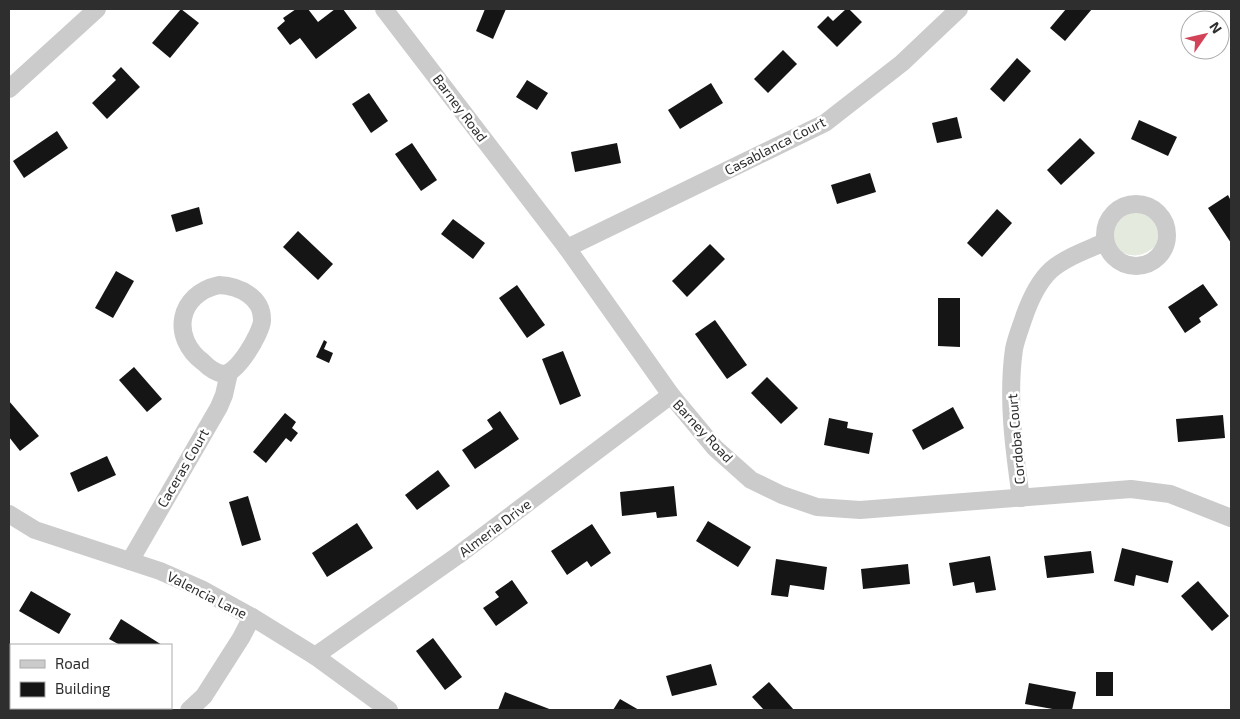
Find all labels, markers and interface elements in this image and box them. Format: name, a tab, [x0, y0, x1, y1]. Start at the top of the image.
north arrow	[1180, 10, 1230, 60]
text: N	[1206, 19, 1226, 36]
street label: Barney Road	[430, 71, 491, 145]
street label: Casablanca Court	[721, 113, 828, 178]
street label: Cordoba Court	[1003, 393, 1028, 485]
street label: Barney Road	[670, 396, 737, 466]
street label: Caceras Court	[153, 425, 212, 510]
street label: Almeria Drive	[455, 495, 534, 560]
street label: Valencia Lane	[164, 567, 250, 622]
legend	[10, 644, 172, 709]
text: Road	[55, 654, 90, 672]
text: Building	[55, 679, 111, 697]

